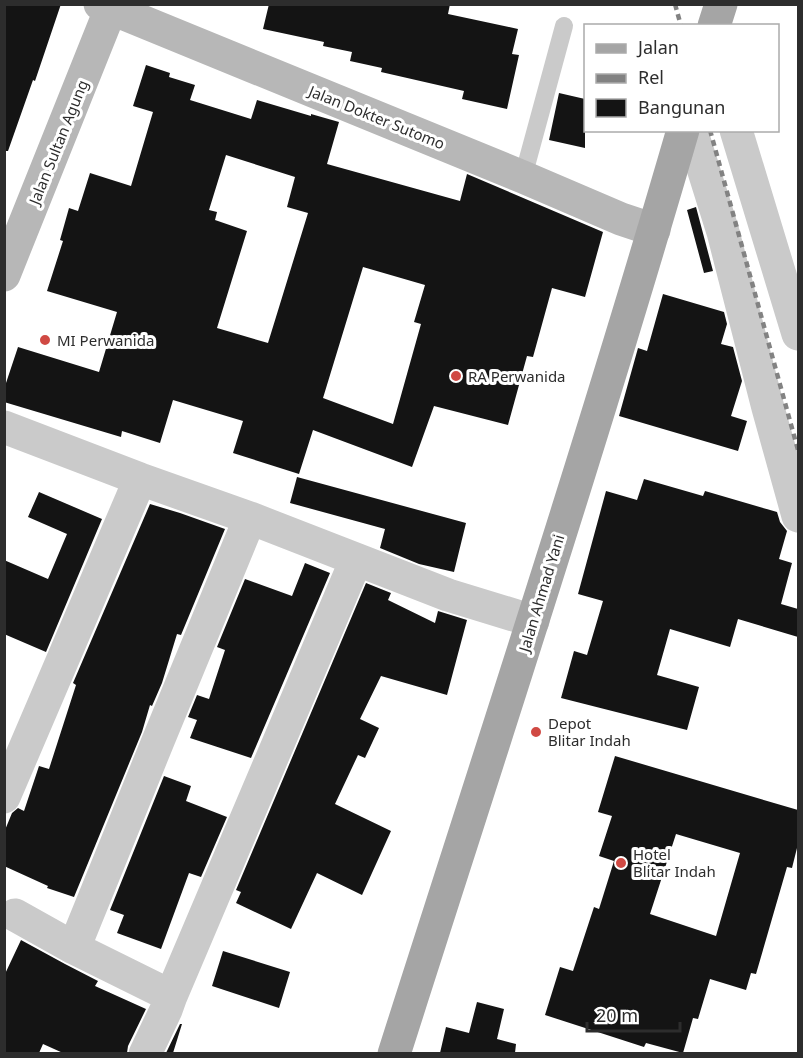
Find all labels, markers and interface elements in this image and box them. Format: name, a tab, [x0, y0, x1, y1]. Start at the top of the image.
legend	[584, 24, 779, 132]
text: Jalan	[636, 35, 679, 59]
text: Rel	[638, 65, 664, 89]
street label: Jalan Sultan Agung	[23, 77, 92, 209]
street label: Jalan Dokter Sutomo	[304, 80, 448, 153]
text: Bangunan	[638, 95, 725, 119]
place label: MI Perwanida	[57, 330, 154, 350]
marker: MI Perwanida	[38, 333, 52, 347]
place label: RA Perwanida	[468, 366, 566, 386]
marker: RA Perwanida	[449, 369, 463, 383]
street label: Jalan Ahmad Yani	[513, 532, 568, 656]
place label: Depot Blitar Indah	[548, 713, 631, 750]
marker: Depot Blitar Indah	[529, 725, 543, 739]
place label: Hotel Blitar Indah	[633, 844, 716, 881]
marker: Hotel Blitar Indah	[614, 856, 628, 870]
scale bar	[587, 995, 680, 1033]
text: 20 m	[596, 1003, 638, 1027]

